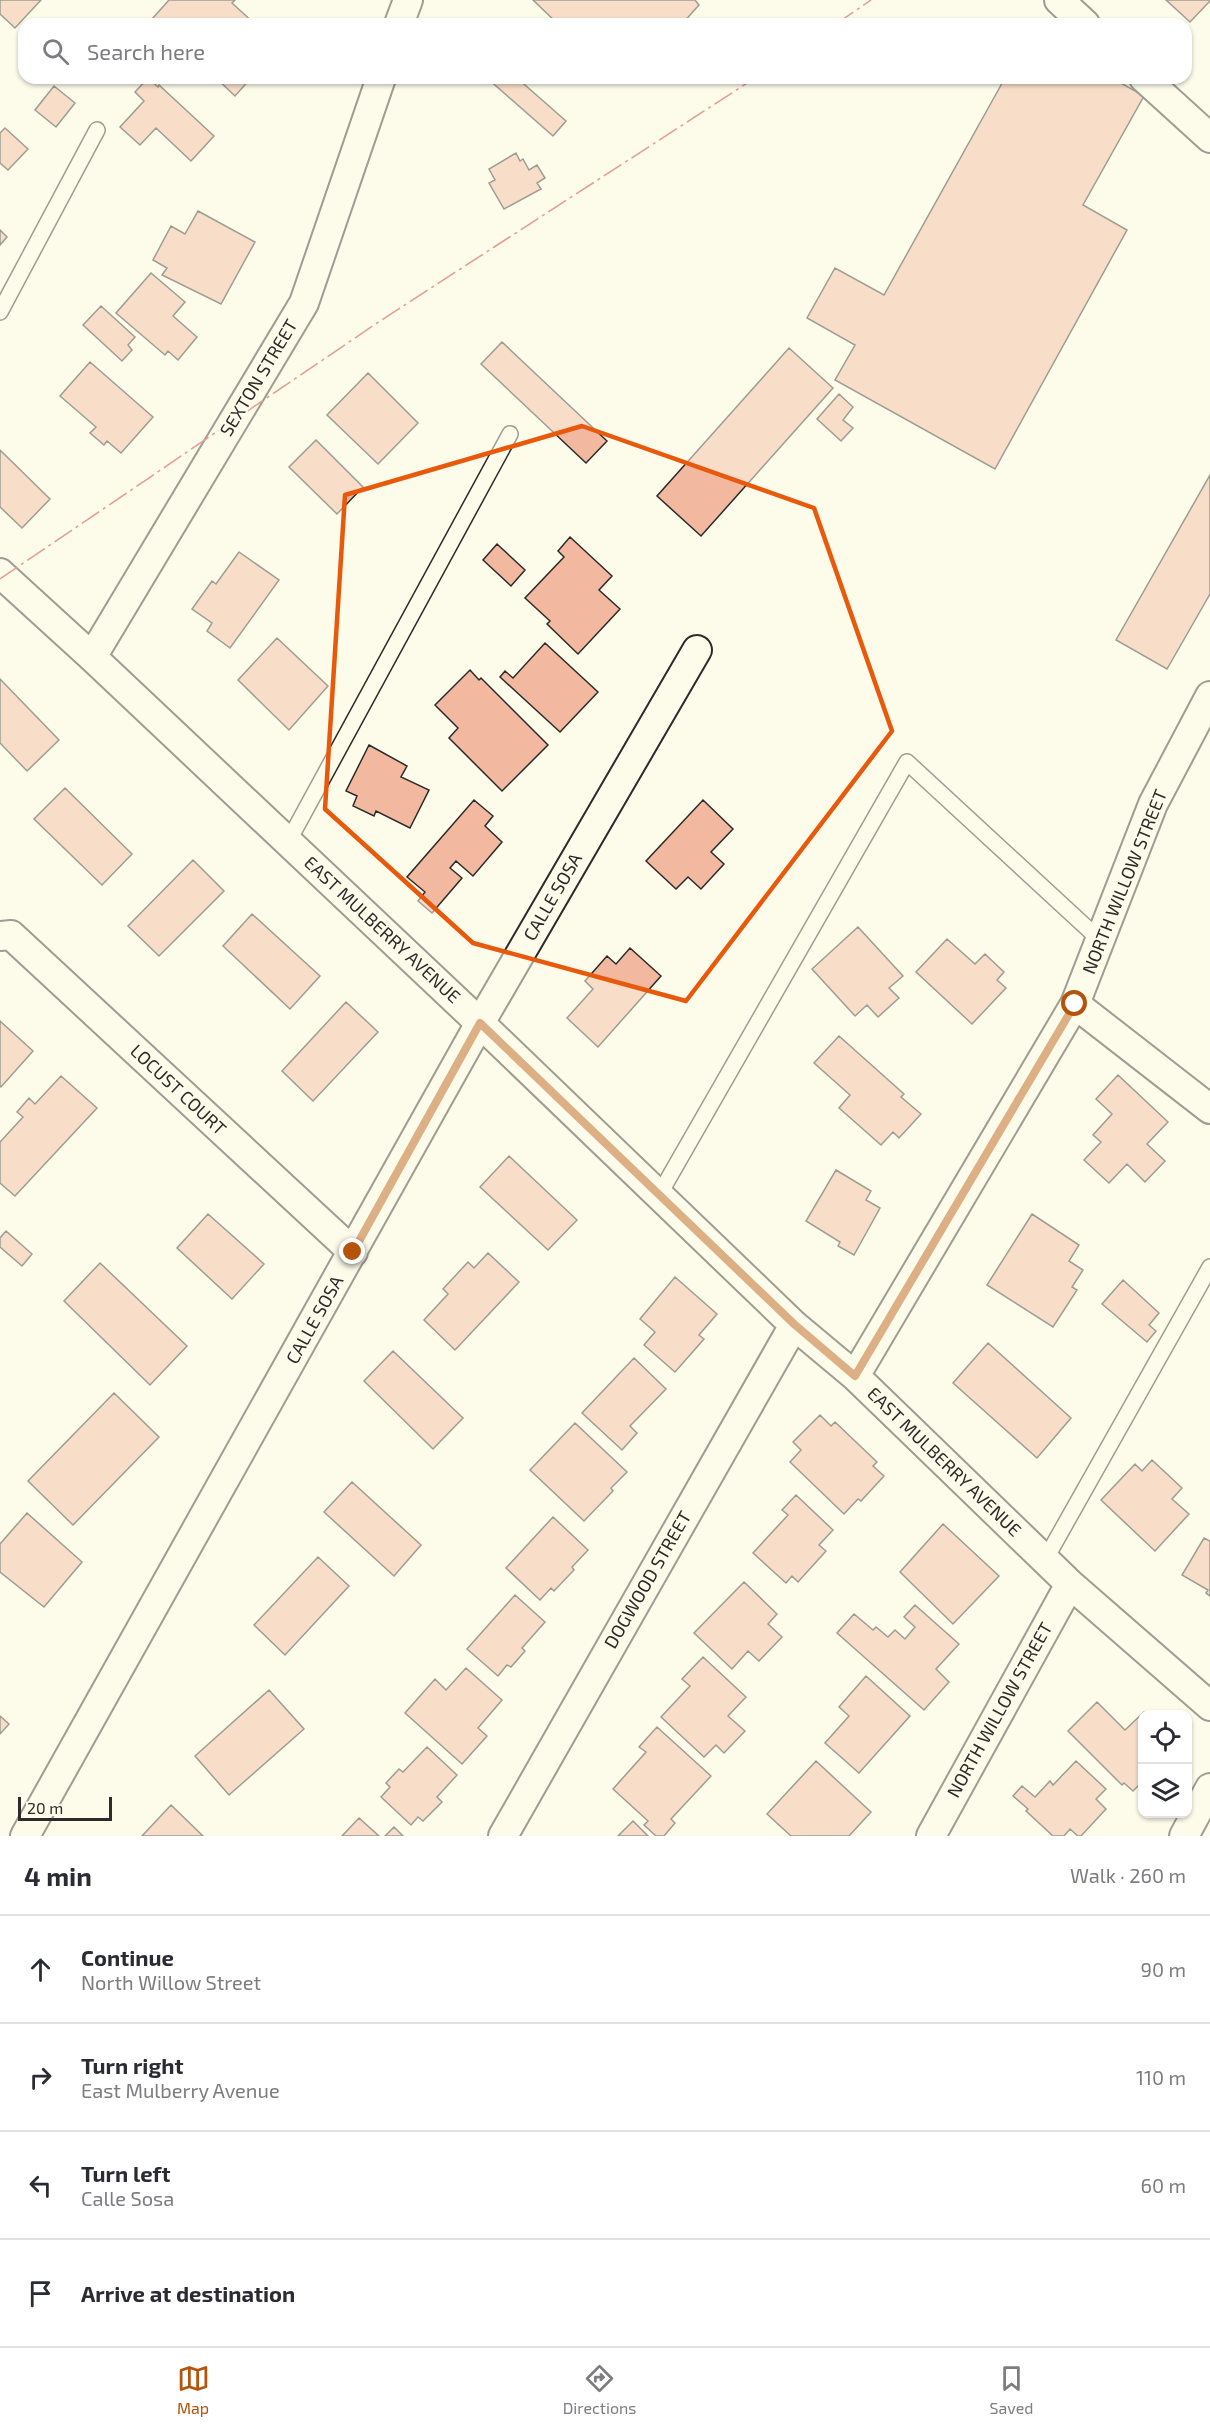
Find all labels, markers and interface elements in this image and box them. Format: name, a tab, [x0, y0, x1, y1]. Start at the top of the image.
search box	[18, 18, 1192, 84]
icon: search	[39, 35, 72, 68]
text: Search here	[87, 38, 205, 64]
street label: SEXTON STREET	[215, 315, 302, 440]
street label: NORTH WILLOW STREET	[1077, 786, 1171, 977]
street label: CALLE SOSA	[518, 848, 586, 944]
street label: EAST MULBERRY AVENUE	[300, 851, 465, 1007]
route start	[1061, 990, 1087, 1016]
street label: LOCUST COURT	[126, 1039, 231, 1140]
route end	[339, 1238, 365, 1264]
street label: CALLE SOSA	[281, 1271, 348, 1367]
street label: EAST MULBERRY AVENUE	[863, 1382, 1026, 1541]
street label: DOGWOOD STREET	[599, 1507, 696, 1652]
street label: NORTH WILLOW STREET	[942, 1618, 1057, 1801]
map controls	[1138, 1710, 1192, 1818]
button: locate	[1138, 1710, 1192, 1764]
button: layers	[1138, 1764, 1192, 1818]
scale bar	[18, 1794, 112, 1822]
text: 20 m	[27, 1798, 63, 1817]
text: 4 min	[24, 1860, 92, 1891]
text: Walk · 260 m	[1070, 1863, 1186, 1887]
text: Continue	[81, 1944, 174, 1970]
icon: ahead	[24, 1953, 57, 1986]
text: 90 m	[1141, 1957, 1186, 1981]
text: North Willow Street	[81, 1970, 261, 1994]
text: Turn right	[81, 2052, 183, 2078]
icon: right	[24, 2061, 57, 2094]
text: 110 m	[1136, 2065, 1186, 2089]
text: East Mulberry Avenue	[81, 2078, 280, 2102]
text: Turn left	[81, 2160, 170, 2186]
icon: left	[24, 2169, 57, 2202]
text: 60 m	[1141, 2173, 1186, 2197]
text: Calle Sosa	[81, 2186, 174, 2210]
icon: arrive	[24, 2277, 57, 2310]
text: Arrive at destination	[81, 2280, 295, 2306]
tab: Map	[177, 2362, 210, 2417]
tab: Directions	[563, 2362, 636, 2417]
tab: Saved	[990, 2362, 1033, 2417]

